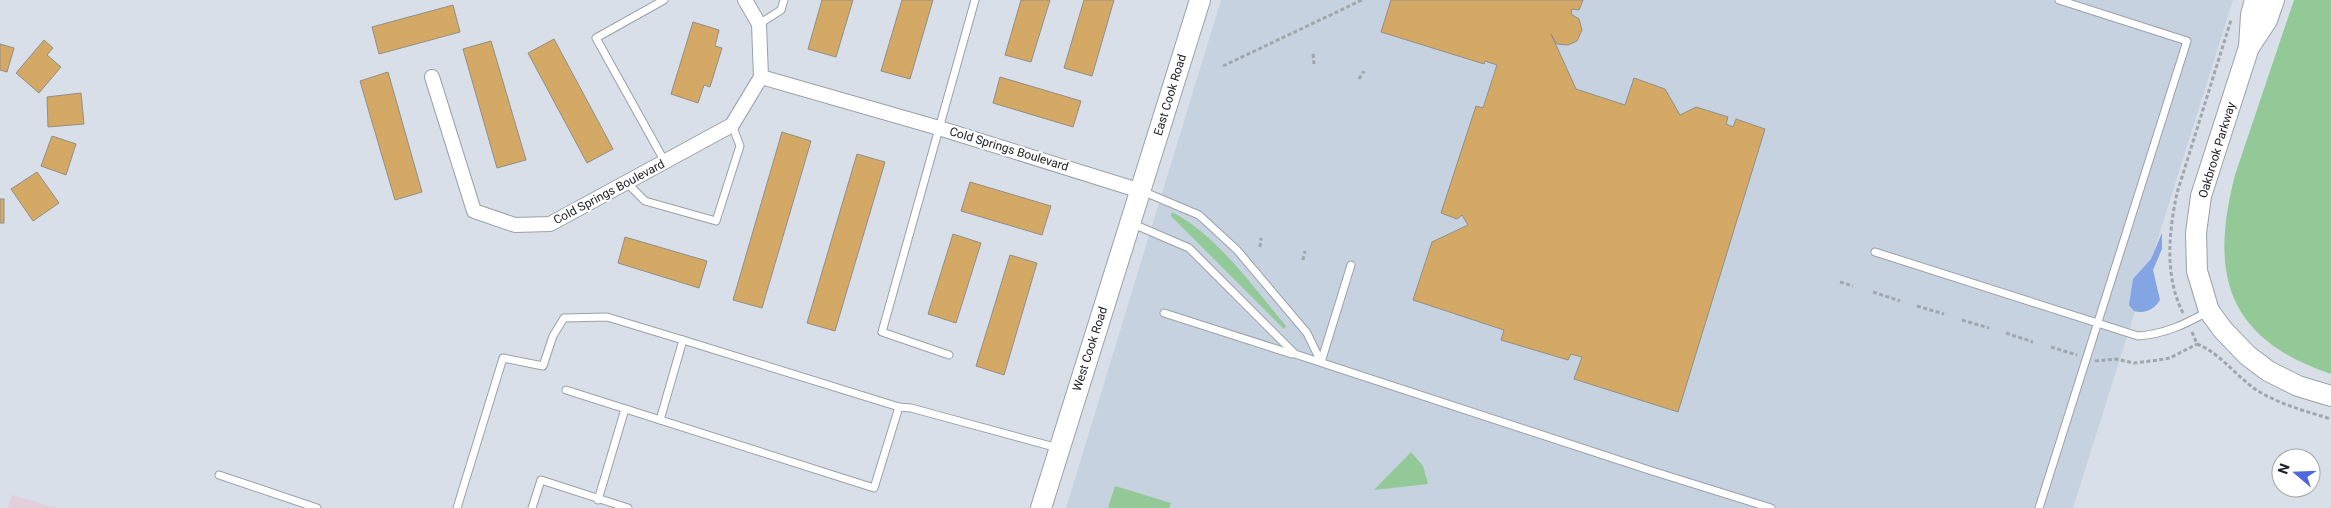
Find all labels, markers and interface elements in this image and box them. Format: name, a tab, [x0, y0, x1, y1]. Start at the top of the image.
street label: East Cook Road	[1151, 53, 1189, 137]
street label: Oakbrook Parkway	[2196, 100, 2238, 200]
street label: Cold Springs Boulevard	[948, 124, 1070, 174]
street label: Cold Springs Boulevard	[551, 157, 667, 227]
street label: West Cook Road	[1070, 305, 1110, 393]
north arrow	[2271, 448, 2321, 498]
text: N	[2275, 461, 2293, 476]

